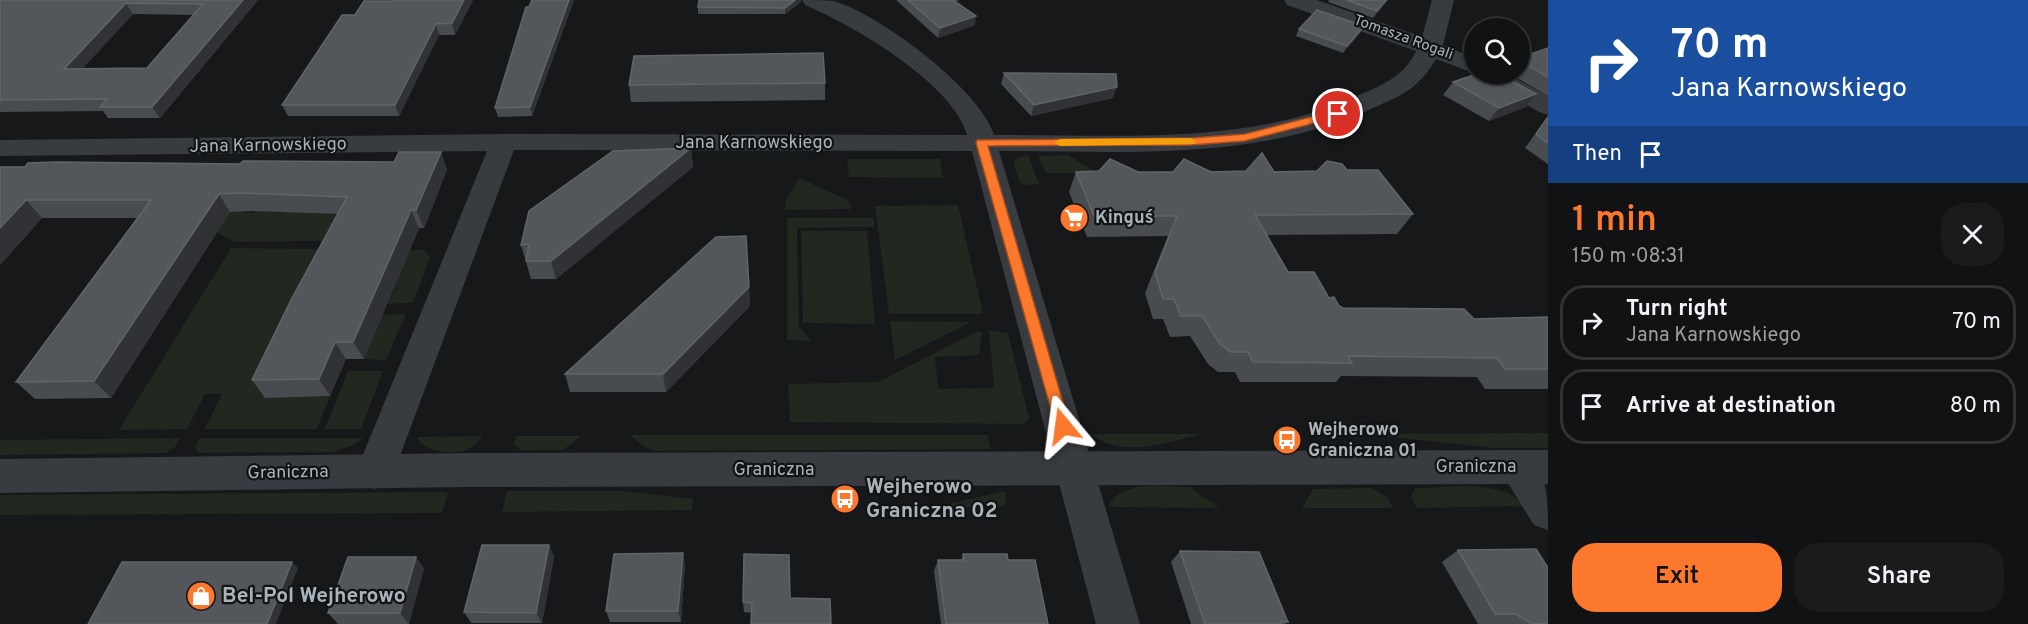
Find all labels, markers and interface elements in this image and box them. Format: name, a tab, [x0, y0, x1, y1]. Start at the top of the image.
street label: Tomasza Rogali	[1351, 11, 1455, 65]
map controls	[1464, 18, 1530, 84]
button: search	[1464, 18, 1530, 84]
text: 70 m	[1671, 20, 1769, 73]
icon: right	[1572, 24, 1650, 102]
text: Jana Karnowskiego	[1671, 72, 1907, 106]
pin	[1312, 88, 1363, 139]
icon: arrive	[1321, 97, 1354, 130]
street label: Jana Karnowskiego	[675, 132, 833, 155]
street label: Jana Karnowskiego	[189, 133, 347, 159]
icon: arrive	[1634, 138, 1667, 171]
text: Then	[1572, 141, 1622, 168]
text: 1 min	[1572, 198, 1657, 244]
supermarket icon: Kinguś	[1058, 202, 1090, 234]
button: close	[1941, 203, 2004, 266]
place label: Kinguś	[1095, 207, 1154, 230]
text: 150 m · 08:31	[1572, 244, 1685, 270]
text: Turn right	[1626, 296, 1728, 323]
icon: right	[1575, 306, 1608, 339]
text: 70 m	[1952, 309, 2001, 336]
text: Jana Karnowskiego	[1626, 323, 1801, 349]
icon: arrive	[1575, 390, 1608, 423]
text: Arrive at destination	[1626, 393, 1836, 420]
text: 80 m	[1950, 393, 2001, 420]
position arrow	[1031, 394, 1095, 458]
place label: Wejherowo Graniczna 01	[1308, 419, 1417, 463]
bus stop icon: Wejherowo Graniczna 01	[1271, 424, 1303, 456]
street label: Graniczna	[1435, 456, 1517, 479]
street label: Graniczna	[733, 459, 815, 482]
street label: Graniczna	[247, 461, 329, 485]
place label: Wejherowo Graniczna 02	[866, 474, 998, 525]
bus stop icon: Wejherowo Graniczna 02	[829, 483, 861, 515]
button: Exit	[1572, 543, 1782, 612]
button: Share	[1794, 543, 2004, 612]
shop icon: Bel-Pol Wejherowo	[185, 580, 217, 612]
place label: Bel-Pol Wejherowo	[222, 583, 406, 610]

